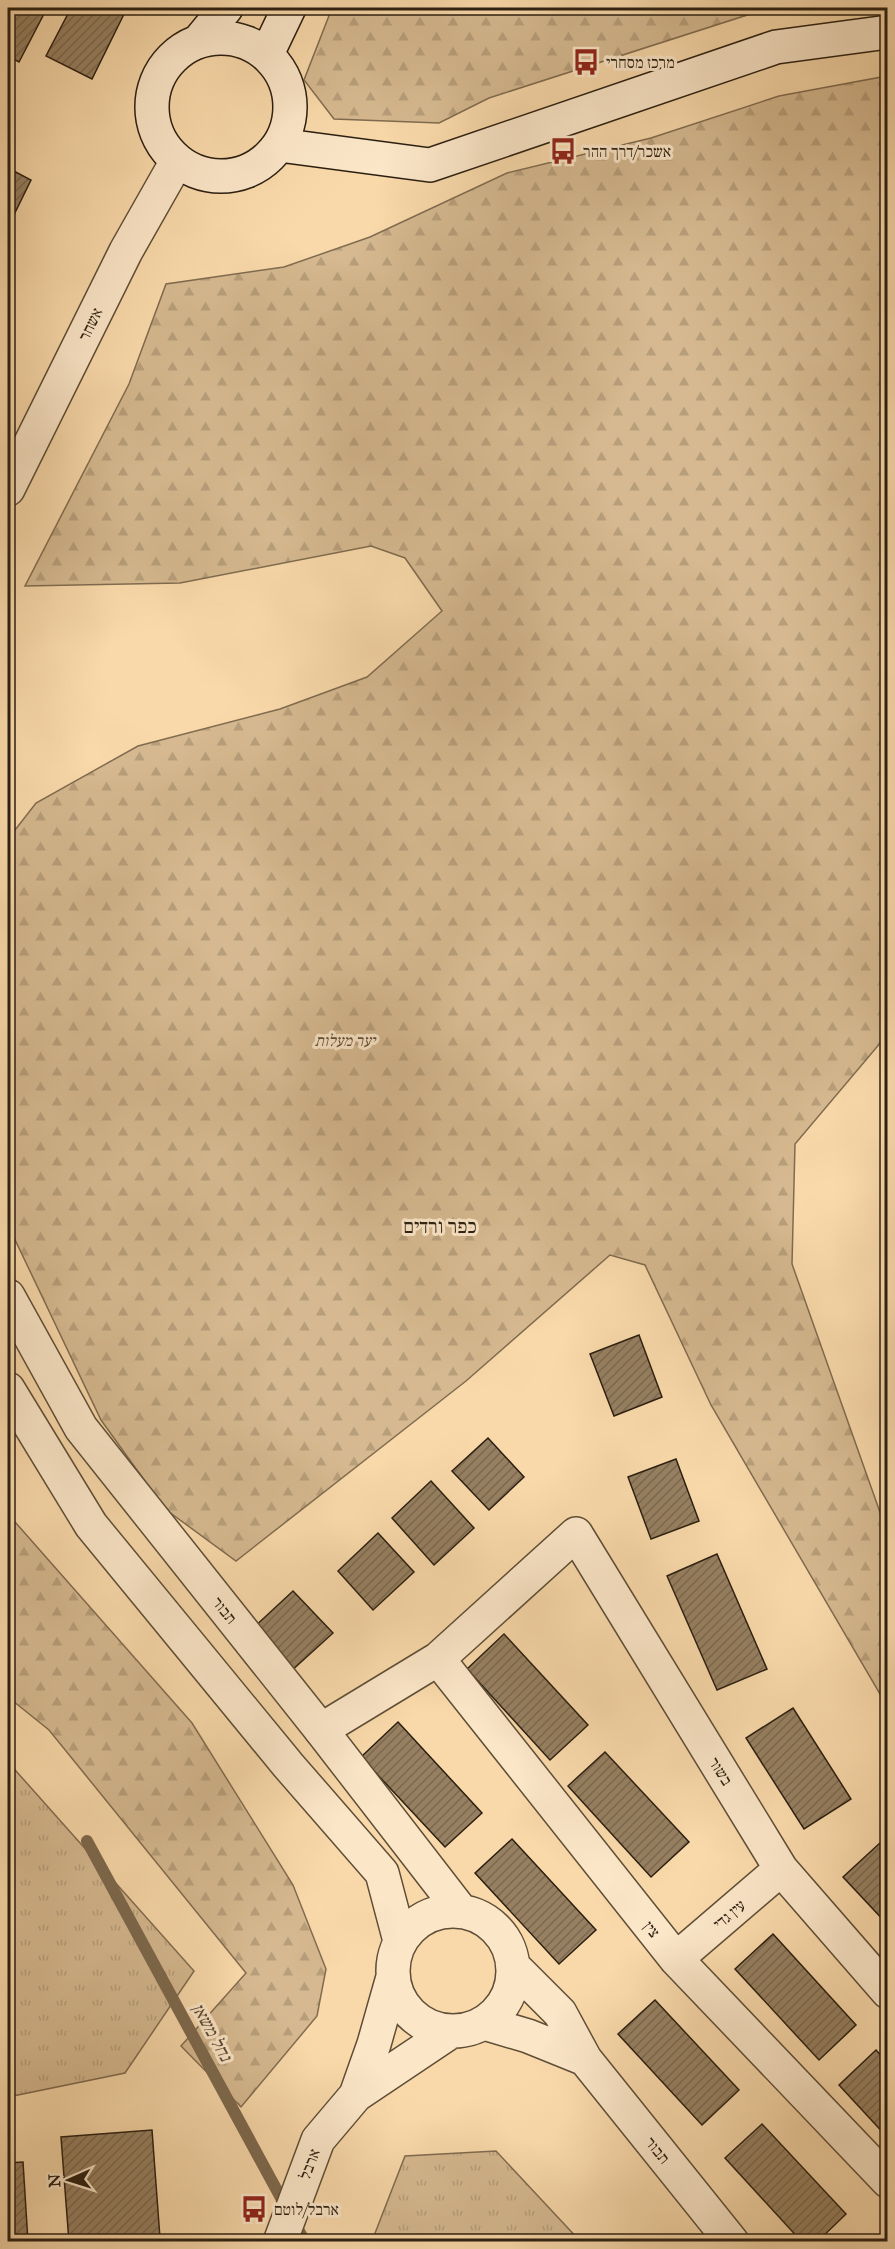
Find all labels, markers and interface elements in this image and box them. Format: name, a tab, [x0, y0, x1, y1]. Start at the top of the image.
bus stop icon: מרכז מסחרי	[571, 47, 601, 77]
place label: מרכז מסחרי	[606, 53, 675, 72]
bus stop icon: אשכר/דרך ההר	[548, 136, 578, 166]
place label: אשכר/דרך ההר	[583, 142, 671, 161]
street label: אשחר	[74, 304, 107, 344]
park label: יער מעלות	[315, 1031, 377, 1050]
district label: כפר ורדים	[403, 1214, 477, 1238]
street label: תבור	[208, 1593, 241, 1627]
street label: בשור	[705, 1754, 737, 1789]
street label: עין גדי	[709, 1895, 750, 1933]
street label: צין	[639, 1917, 664, 1941]
water label: נחל משאן	[187, 1999, 238, 2067]
street label: תבור	[641, 2133, 674, 2167]
street label: ארבל	[295, 2146, 324, 2182]
north arrow	[39, 2150, 99, 2210]
text: N	[45, 2173, 64, 2188]
bus stop icon: ארבל/לוטם	[239, 2194, 269, 2224]
place label: ארבל/לוטם	[274, 2200, 339, 2219]

